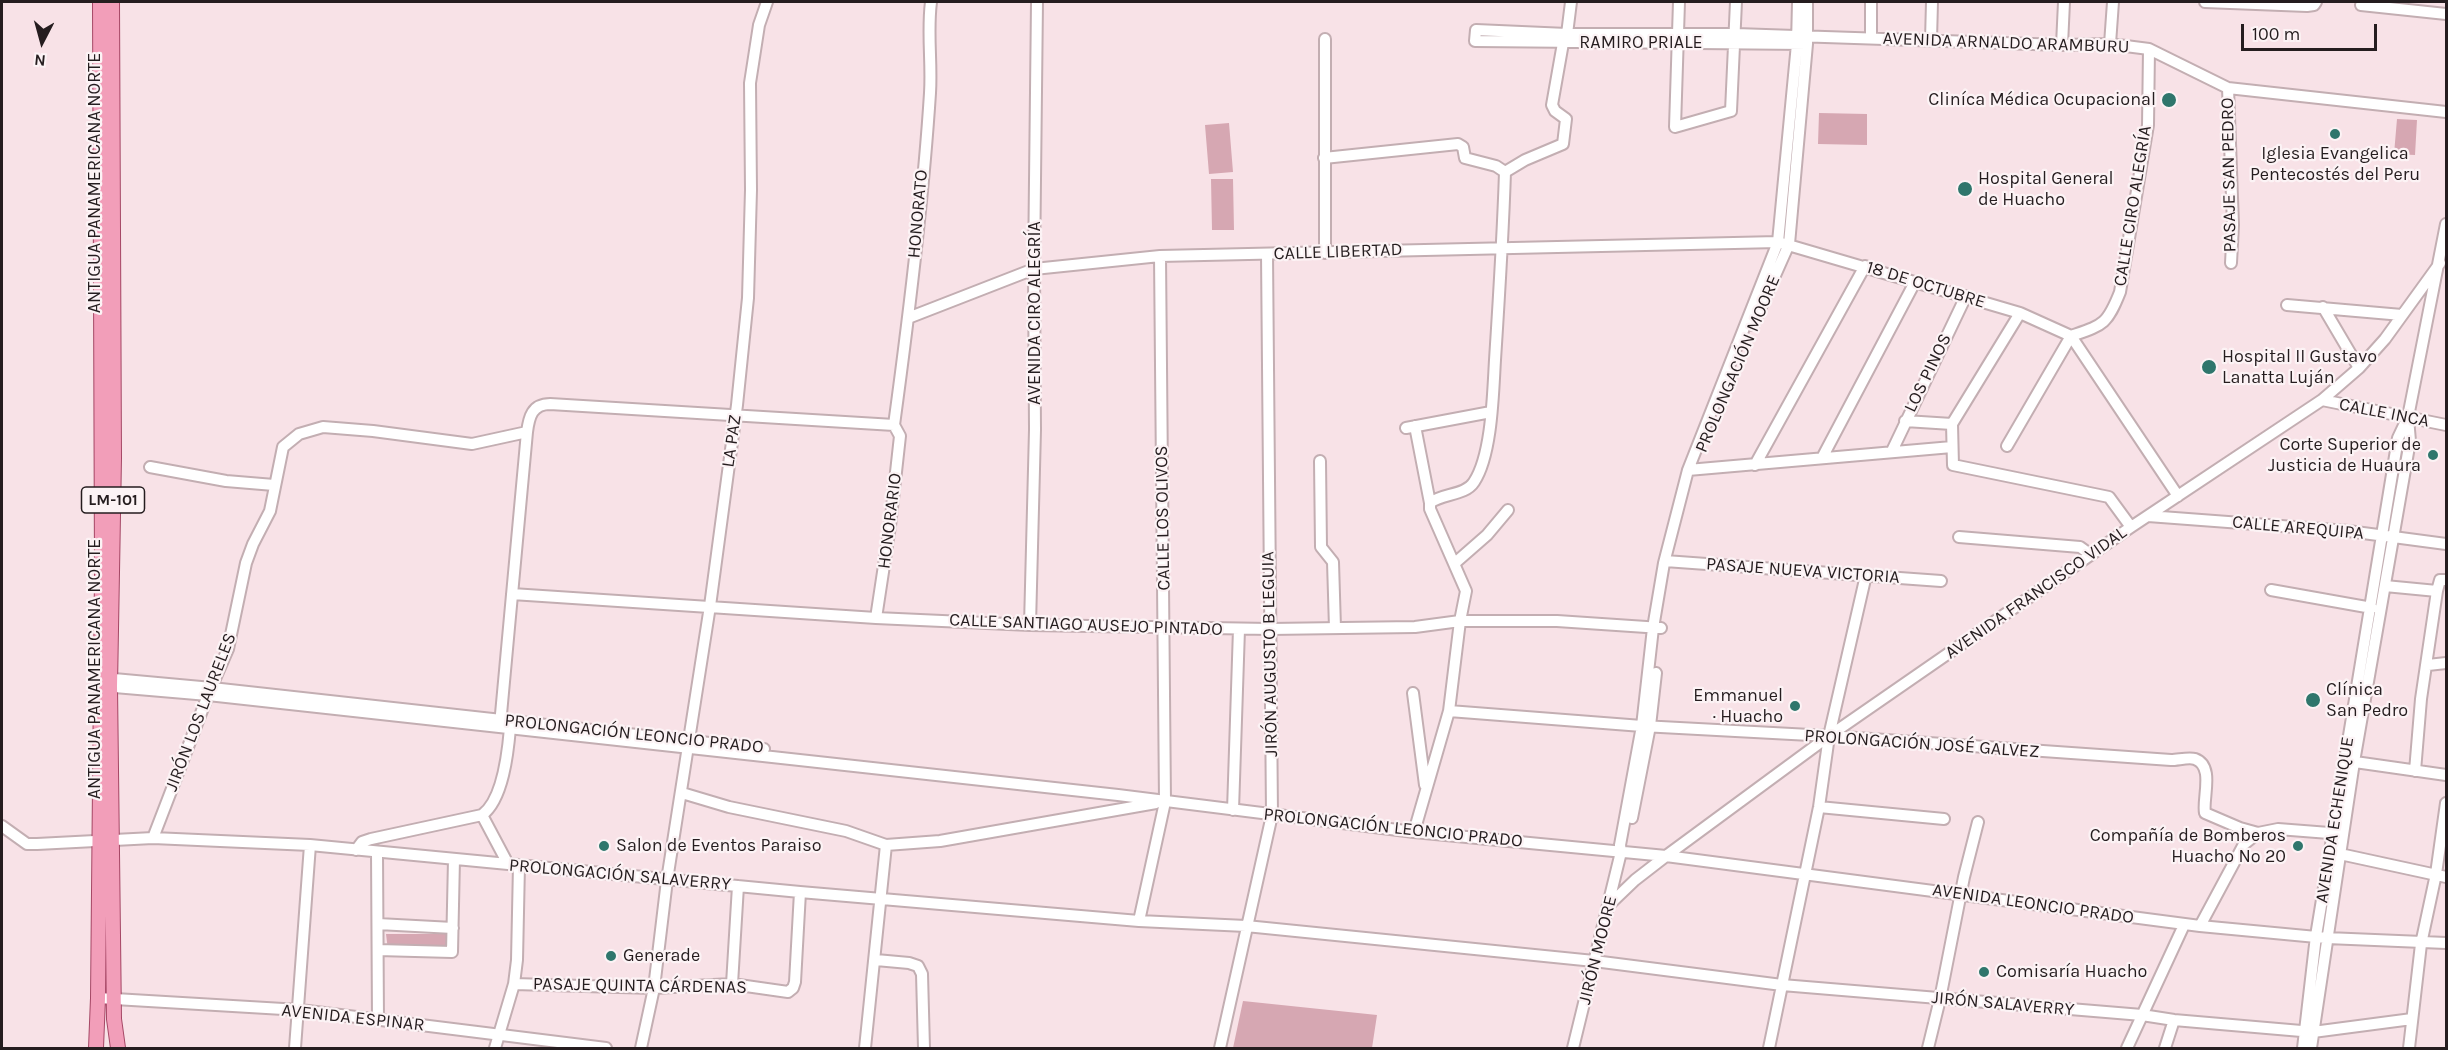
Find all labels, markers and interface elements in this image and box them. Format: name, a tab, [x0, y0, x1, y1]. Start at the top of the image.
north arrow	[12, 12, 72, 72]
scale bar	[2244, 12, 2380, 50]
text: 100 m	[2252, 23, 2300, 45]
street label: AVENIDA ARNALDO ARAMBURU	[1882, 28, 2130, 58]
street label: RAMIRO PRIALE	[1579, 32, 1703, 54]
text: N	[33, 50, 47, 70]
street label: ANTIGUA PANAMERICANA NORTE	[84, 53, 106, 313]
place label: Cliníca Médica Ocupacional	[1928, 89, 2156, 111]
marker: Cliníca Médica Ocupacional	[2160, 91, 2178, 109]
street label: PASAJE SAN PEDRO	[2217, 97, 2241, 253]
street label: CALLE CIRO ALEGRÍA	[2110, 124, 2156, 288]
marker: Iglesia Evangelica Pentecostés del Peru	[2328, 127, 2342, 141]
place label: Iglesia Evangelica Pentecostés del Peru	[2250, 143, 2420, 186]
place label: Hospital General de Huacho	[1978, 168, 2114, 210]
street label: HONORATO	[903, 169, 933, 259]
marker: Hospital General de Huacho	[1956, 180, 1974, 198]
street label: AVENIDA CIRO ALEGRÍA	[1024, 221, 1046, 405]
street label: CALLE LIBERTAD	[1273, 239, 1403, 265]
street label: 18 DE OCTUBRE	[1864, 257, 1988, 313]
street label: PROLONGACIÓN MOORE	[1691, 272, 1785, 456]
street label: LOS PINOS	[1900, 330, 1956, 416]
place label: Hospital II Gustavo Lanatta Luján	[2222, 346, 2377, 388]
marker: Hospital II Gustavo Lanatta Luján	[2200, 358, 2218, 376]
street label: CALLE INCA	[2337, 394, 2431, 432]
street label: LA PAZ	[718, 413, 746, 469]
place label: Corte Superior de Justicia de Huaura	[2268, 434, 2421, 476]
street label: CALLE LOS OLIVOS	[1151, 445, 1175, 591]
marker: Corte Superior de Justicia de Huaura	[2426, 448, 2440, 462]
street label: HONORARIO	[873, 472, 907, 570]
road number: LM-101	[82, 487, 144, 513]
street label: CALLE AREQUIPA	[2231, 511, 2365, 545]
street label: AVENIDA FRANCISCO VIDAL	[1941, 522, 2131, 664]
street label: ANTIGUA PANAMERICANA NORTE	[84, 539, 106, 799]
street label: JIRÓN AUGUSTO B LEGUIA	[1257, 551, 1283, 757]
street label: PASAJE NUEVA VICTORIA	[1705, 553, 1901, 589]
street label: CALLE SANTIAGO AUSEJO PINTADO	[949, 609, 1223, 641]
street label: JIRÓN LOS LAURELES	[161, 630, 241, 794]
place label: Clínica San Pedro	[2326, 679, 2408, 722]
place label: Emmanuel · Huacho	[1693, 685, 1783, 728]
marker: Clínica San Pedro	[2304, 691, 2322, 709]
marker: Emmanuel · Huacho	[1788, 699, 1802, 713]
street label: PROLONGACIÓN LEONCIO PRADO	[503, 710, 765, 758]
street label: PROLONGACIÓN JOSÉ GALVEZ	[1804, 725, 2040, 763]
street label: AVENIDA ECHENIQUE	[2311, 735, 2359, 905]
street label: PROLONGACIÓN LEONCIO PRADO	[1262, 804, 1524, 852]
place label: Compañía de Bomberos Huacho Nº 20	[2090, 825, 2286, 868]
place label: Salon de Eventos Paraiso	[616, 835, 822, 857]
marker: Salon de Eventos Paraiso	[597, 839, 611, 853]
marker: Compañía de Bomberos Huacho Nº 20	[2291, 839, 2305, 853]
street label: PROLONGACIÓN SALAVERRY	[508, 855, 732, 895]
street label: AVENIDA LEONCIO PRADO	[1931, 879, 2135, 929]
street label: JIRÓN MOORE	[1574, 893, 1622, 1007]
place label: Generade	[623, 945, 700, 967]
marker: Generade	[604, 949, 618, 963]
place label: Comisaría Huacho	[1996, 961, 2147, 983]
marker: Comisaría Huacho	[1977, 965, 1991, 979]
street label: PASAJE QUINTA CÁRDENAS	[533, 973, 747, 999]
street label: JIRÓN SALAVERRY	[1931, 987, 2075, 1021]
street label: AVENIDA ESPINAR	[280, 1000, 426, 1036]

